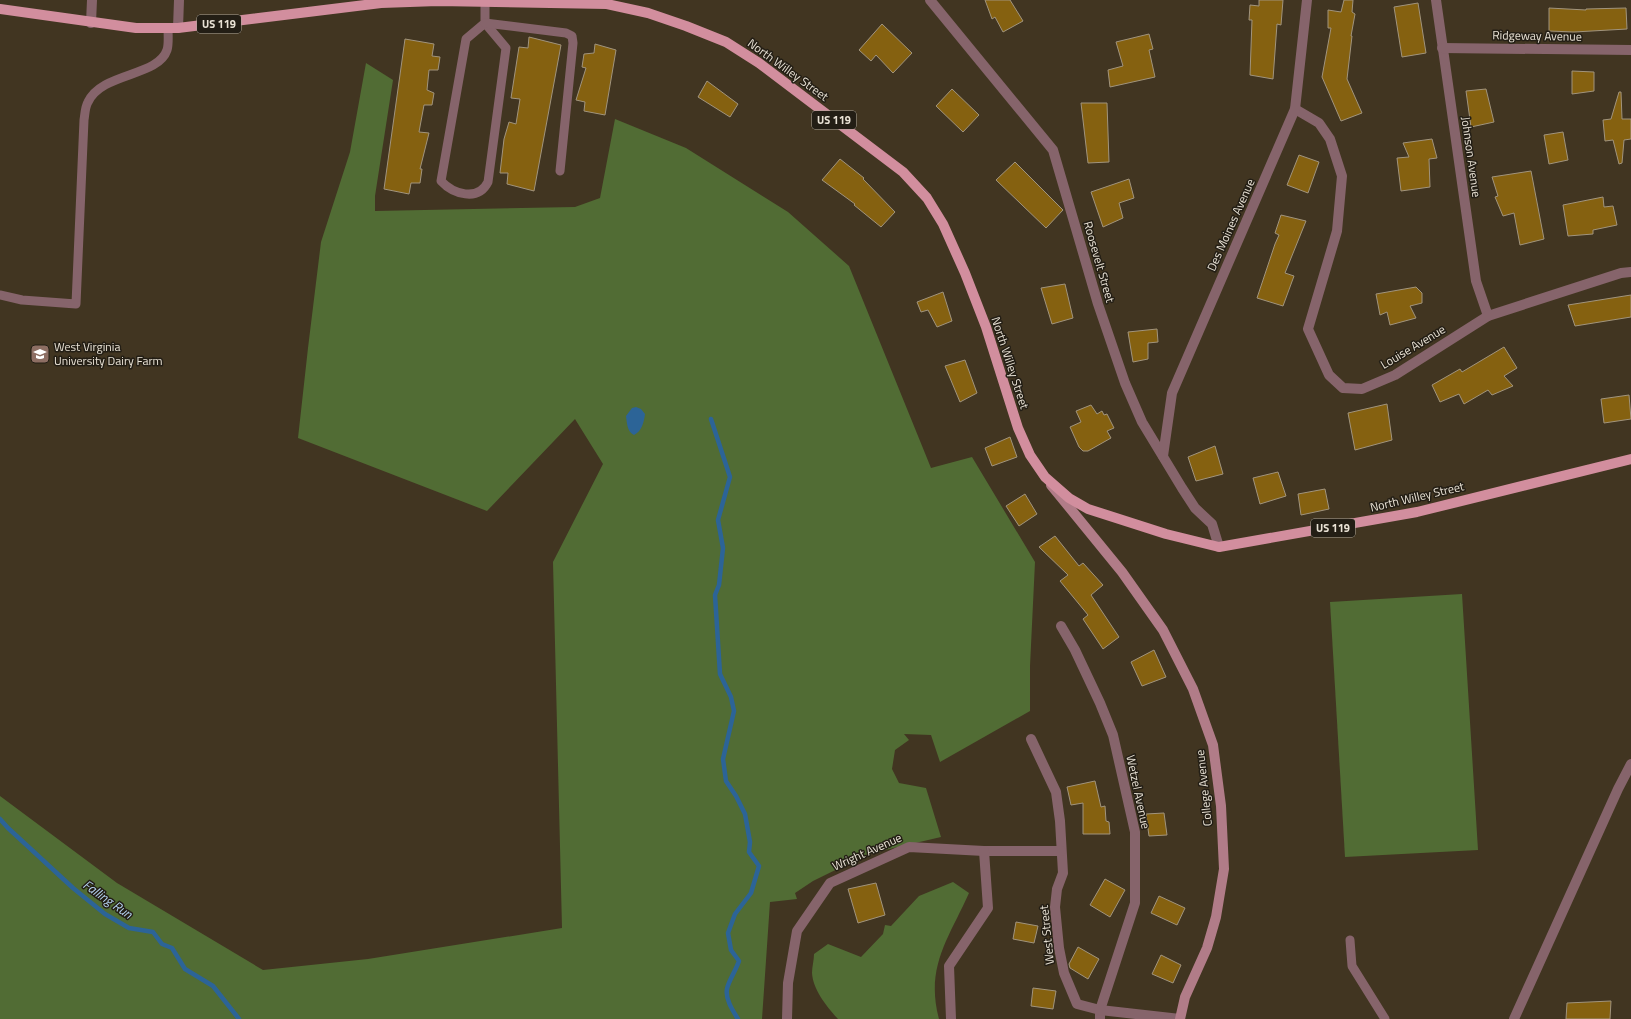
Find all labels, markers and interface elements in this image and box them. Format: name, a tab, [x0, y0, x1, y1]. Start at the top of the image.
road number: US 119	[197, 15, 241, 33]
street label: Ridgeway Avenue	[1492, 25, 1582, 46]
street label: North Willey Street	[744, 34, 833, 106]
road number: US 119	[812, 111, 856, 129]
street label: Johnson Avenue	[1456, 115, 1487, 198]
street label: Des Moines Avenue	[1202, 176, 1259, 274]
street label: Roosevelt Street	[1079, 219, 1120, 306]
street label: North Willey Street	[987, 314, 1035, 412]
street label: Louise Avenue	[1377, 320, 1449, 373]
place label: West Virginia University Dairy Farm	[54, 337, 163, 370]
school or university icon: West Virginia University Dairy Farm	[29, 343, 51, 365]
street label: North Willey Street	[1368, 476, 1467, 517]
road number: US 119	[1311, 519, 1355, 537]
street label: College Avenue	[1190, 749, 1217, 827]
street label: Wetzel Avenue	[1121, 753, 1156, 831]
street label: Wright Avenue	[829, 828, 905, 875]
water label: Falling Run	[79, 875, 137, 924]
street label: West Street	[1034, 904, 1059, 966]

